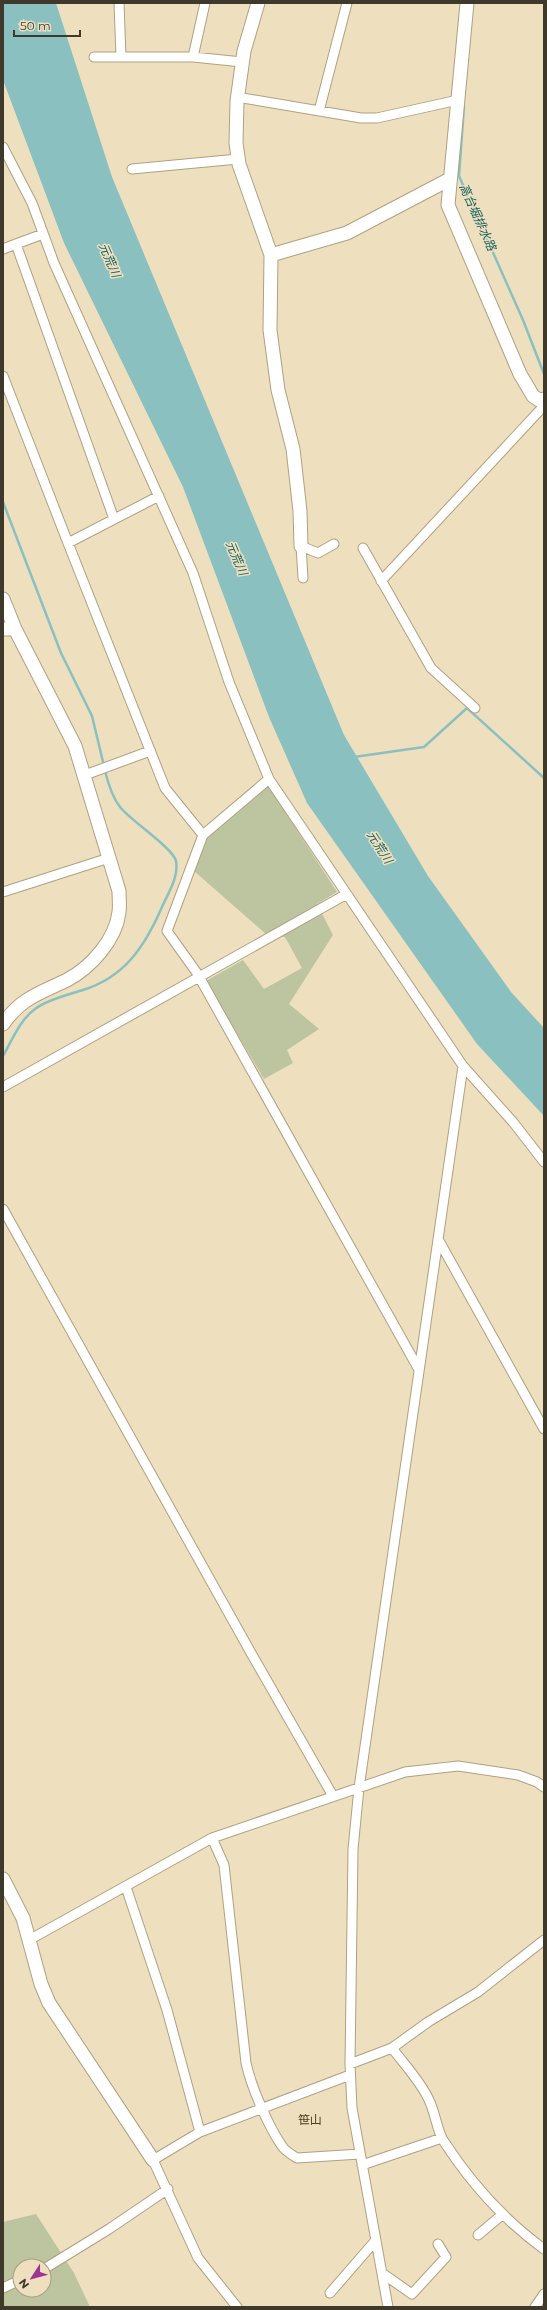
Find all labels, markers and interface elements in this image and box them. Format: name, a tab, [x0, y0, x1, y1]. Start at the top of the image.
scale bar	[14, 12, 80, 38]
text: 50 m	[20, 18, 51, 33]
water label: 高台堀排水路	[457, 181, 500, 254]
water label: 元荒川	[96, 240, 125, 281]
water label: 元荒川	[223, 538, 252, 579]
water label: 元荒川	[364, 828, 397, 868]
district label: 笹山	[298, 2112, 322, 2127]
north arrow	[12, 2258, 52, 2298]
text: N	[16, 2276, 32, 2292]

